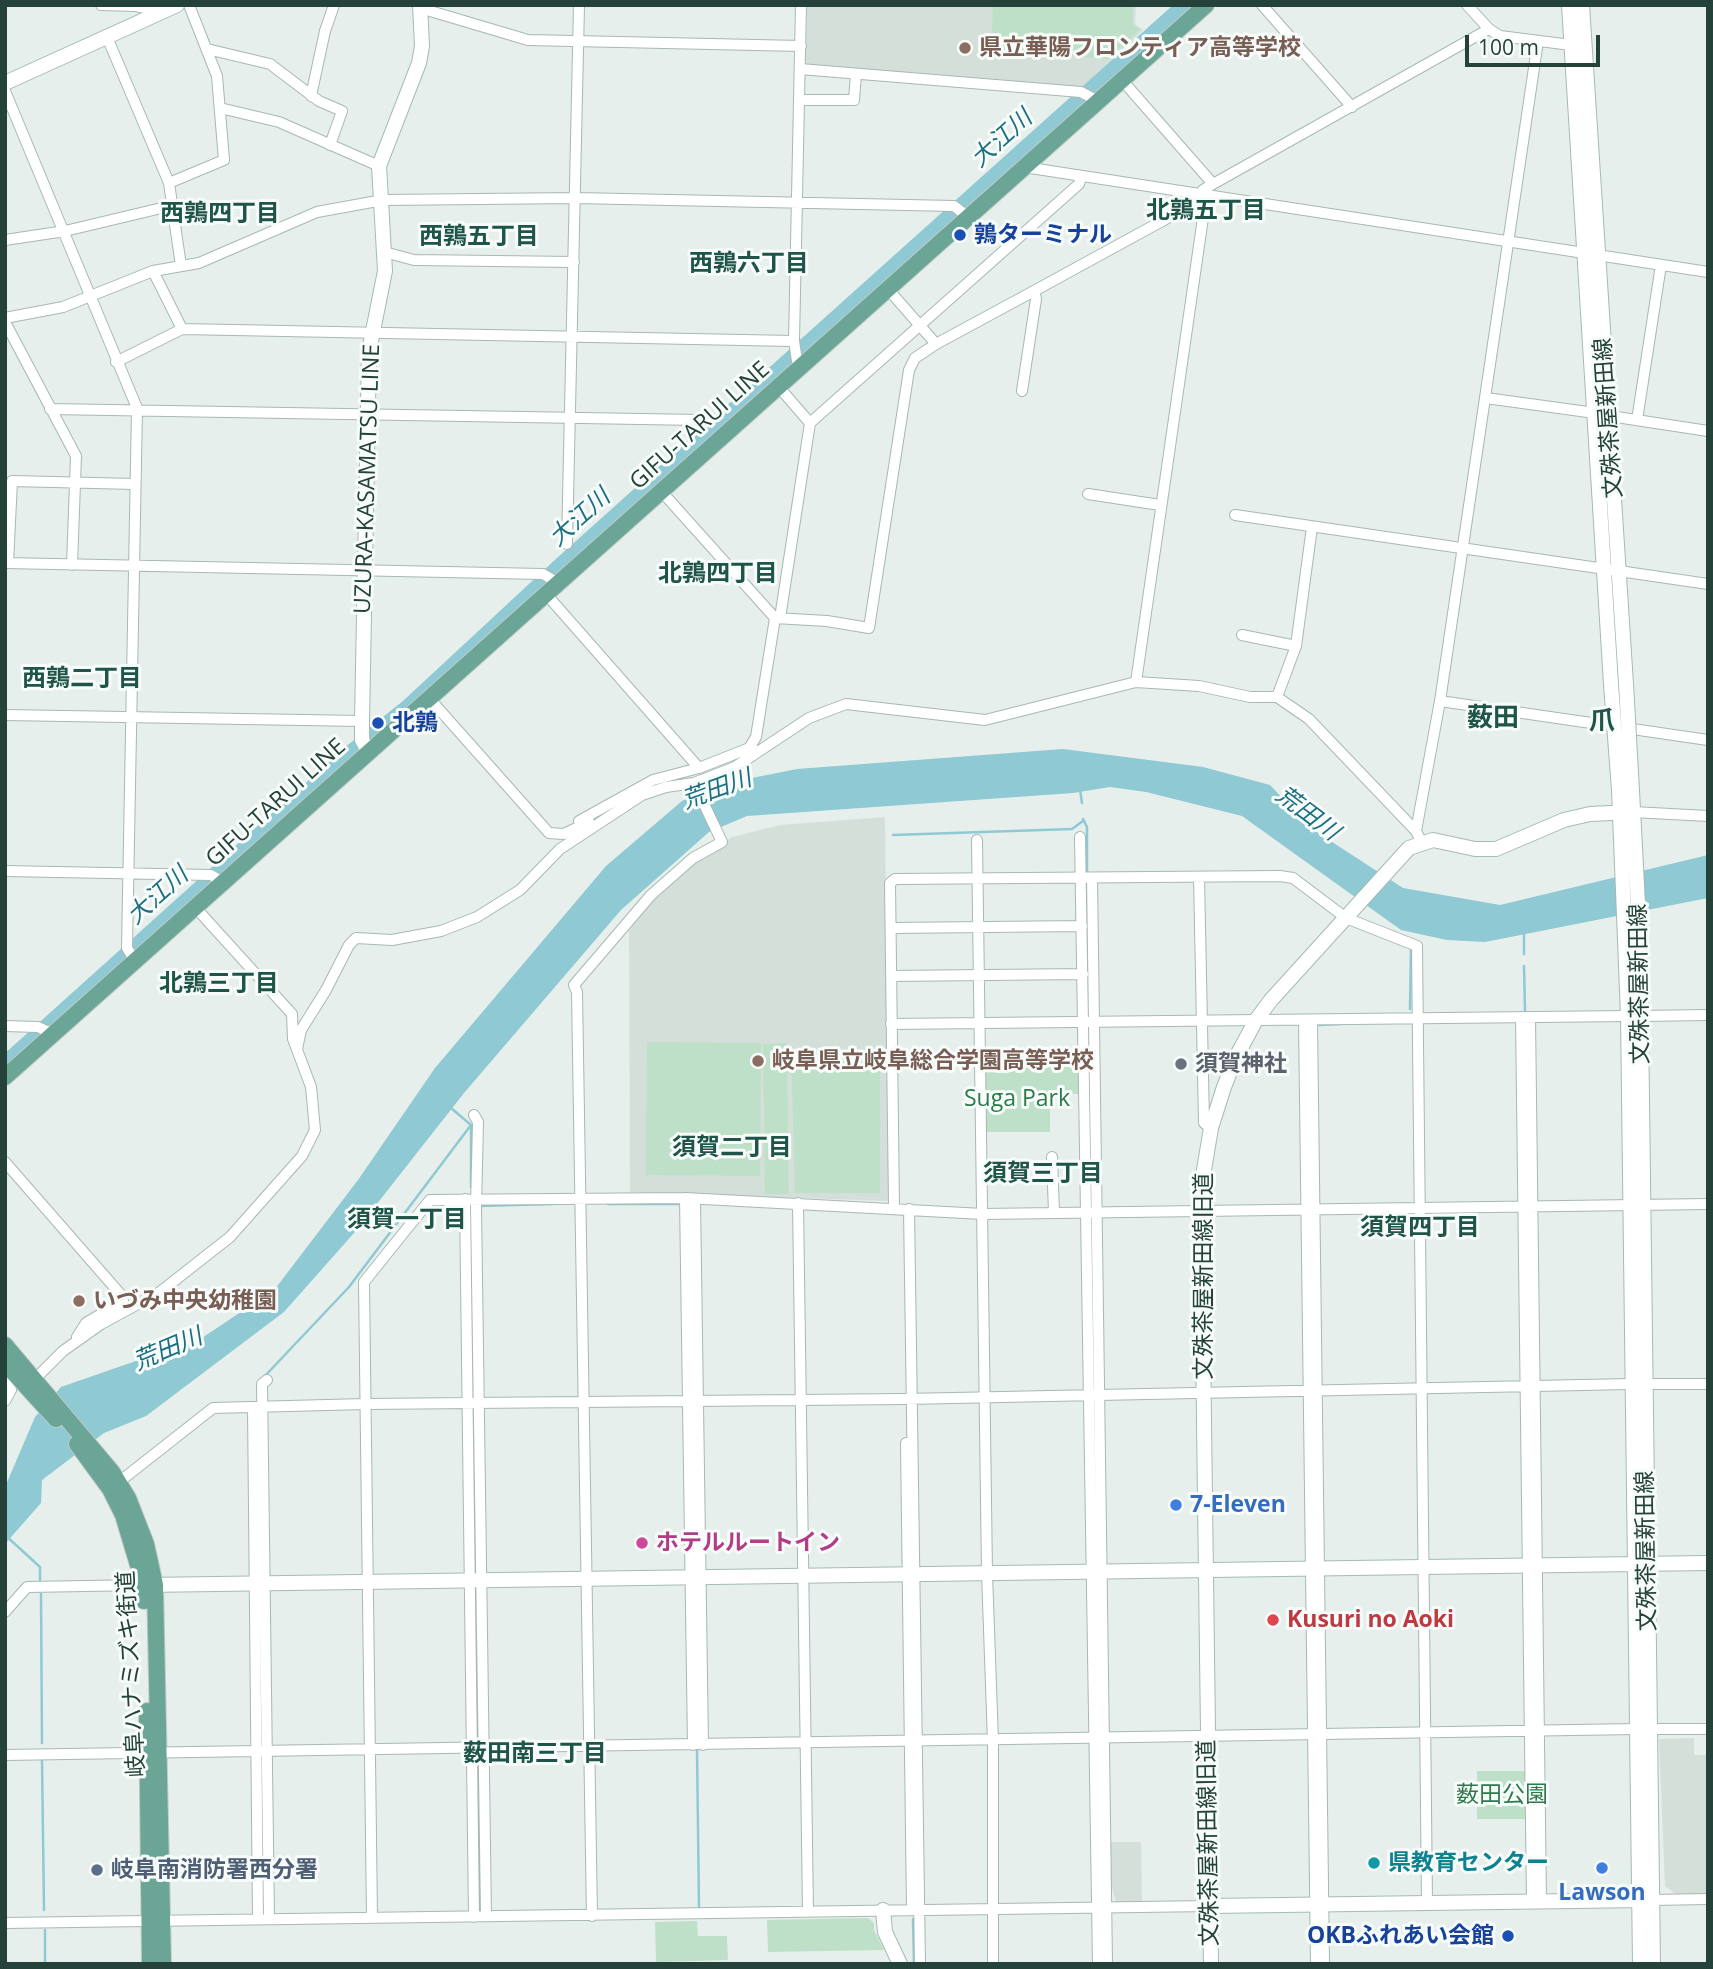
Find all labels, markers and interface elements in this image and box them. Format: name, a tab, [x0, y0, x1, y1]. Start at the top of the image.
scale bar	[1468, 21, 1603, 65]
text: 100 m	[1478, 33, 1539, 61]
place label: 県立華陽フロンティア高等学校	[979, 34, 1301, 62]
marker: 県立華陽フロンティア高等学校	[957, 40, 973, 56]
water label: 大江川	[966, 104, 1038, 174]
district label: 北鶉五丁目	[1146, 197, 1266, 225]
district label: 西鶉四丁目	[160, 200, 280, 228]
place label: 鶉ターミナル	[974, 221, 1112, 249]
district label: 西鶉五丁目	[419, 223, 539, 251]
marker: 鶉ターミナル	[952, 227, 968, 243]
district label: 西鶉六丁目	[689, 250, 809, 278]
street label: 文殊茶屋新田線	[1590, 337, 1628, 499]
street label: UZURA-KASAMATSU LINE	[349, 343, 387, 615]
street label: GIFU-TARUI LINE	[625, 356, 775, 496]
water label: 大江川	[544, 483, 616, 553]
district label: 北鶉四丁目	[658, 560, 778, 588]
district label: 西鶉二丁目	[22, 665, 142, 693]
district label: 薮田	[1467, 703, 1519, 735]
district label: 爪	[1589, 706, 1615, 738]
place label: 北鶉	[392, 709, 438, 737]
marker: 北鶉	[370, 715, 386, 731]
street label: GIFU-TARUI LINE	[201, 733, 351, 873]
water label: 荒田川	[678, 764, 756, 816]
water label: 荒田川	[1270, 781, 1344, 847]
water label: 大江川	[122, 861, 194, 931]
street label: 文殊茶屋新田線	[1625, 903, 1655, 1065]
district label: 北鶉三丁目	[159, 970, 279, 998]
place label: 岐阜県立岐阜総合学園高等学校	[772, 1047, 1094, 1075]
place label: 須賀神社	[1195, 1050, 1287, 1078]
marker: 岐阜県立岐阜総合学園高等学校	[750, 1053, 766, 1069]
marker: 須賀神社	[1173, 1056, 1189, 1072]
park label: Suga Park	[964, 1085, 1070, 1113]
district label: 須賀二丁目	[672, 1134, 792, 1162]
district label: 須賀三丁目	[983, 1160, 1103, 1188]
street label: 文殊茶屋新田線旧道	[1190, 1173, 1218, 1379]
district label: 須賀一丁目	[347, 1206, 467, 1234]
district label: 須賀四丁目	[1360, 1214, 1480, 1242]
place label: いづみ中央幼稚園	[93, 1287, 277, 1315]
marker: いづみ中央幼稚園	[71, 1293, 87, 1309]
water label: 荒田川	[129, 1323, 207, 1377]
street label: 文殊茶屋新田線	[1632, 1470, 1662, 1632]
place label: 7-Eleven	[1190, 1491, 1286, 1519]
marker: 7-Eleven	[1168, 1497, 1184, 1513]
place label: ホテルルートイン	[656, 1529, 840, 1557]
marker: ホテルルートイン	[634, 1535, 650, 1551]
street label: 岐阜ハナミズキ街道	[113, 1570, 151, 1778]
place label: Kusuri no Aoki	[1287, 1606, 1454, 1634]
marker: Kusuri no Aoki	[1265, 1612, 1281, 1628]
street label: 文殊茶屋新田線旧道	[1193, 1739, 1225, 1947]
district label: 薮田南三丁目	[463, 1740, 607, 1768]
park label: 薮田公園	[1456, 1781, 1548, 1809]
place label: 県教育センター	[1388, 1849, 1549, 1877]
marker: 県教育センター	[1366, 1855, 1382, 1871]
place label: 岐阜南消防署西分署	[111, 1856, 318, 1884]
marker: Lawson	[1594, 1860, 1610, 1876]
marker: 岐阜南消防署西分署	[89, 1862, 105, 1878]
place label: Lawson	[1558, 1879, 1646, 1907]
place label: OKBふれあい会館	[1307, 1922, 1494, 1950]
marker: OKBふれあい会館	[1500, 1928, 1516, 1944]

